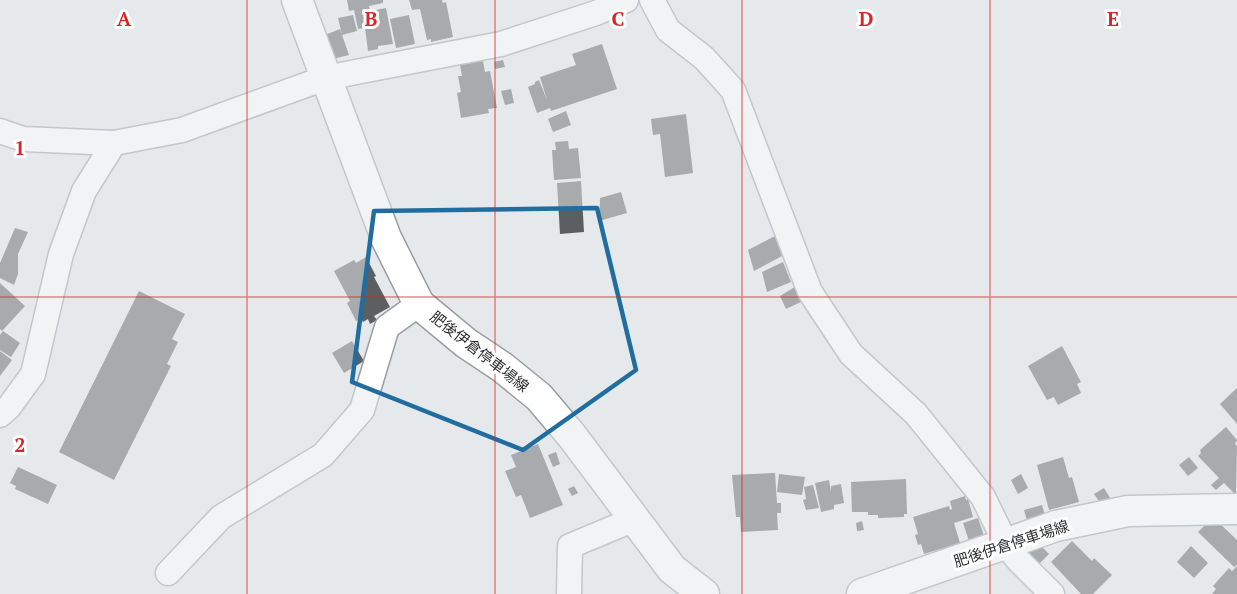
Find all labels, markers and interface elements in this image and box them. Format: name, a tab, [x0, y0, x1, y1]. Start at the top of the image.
text: A	[117, 5, 132, 32]
text: B	[365, 5, 378, 32]
text: C	[611, 5, 625, 32]
text: D	[859, 5, 873, 32]
text: E	[1107, 5, 1119, 32]
text: 1	[14, 134, 26, 161]
street label: 肥後伊倉停車場線	[427, 306, 533, 396]
text: 2	[14, 431, 26, 458]
street label: 肥後伊倉停車場線	[951, 515, 1071, 571]

